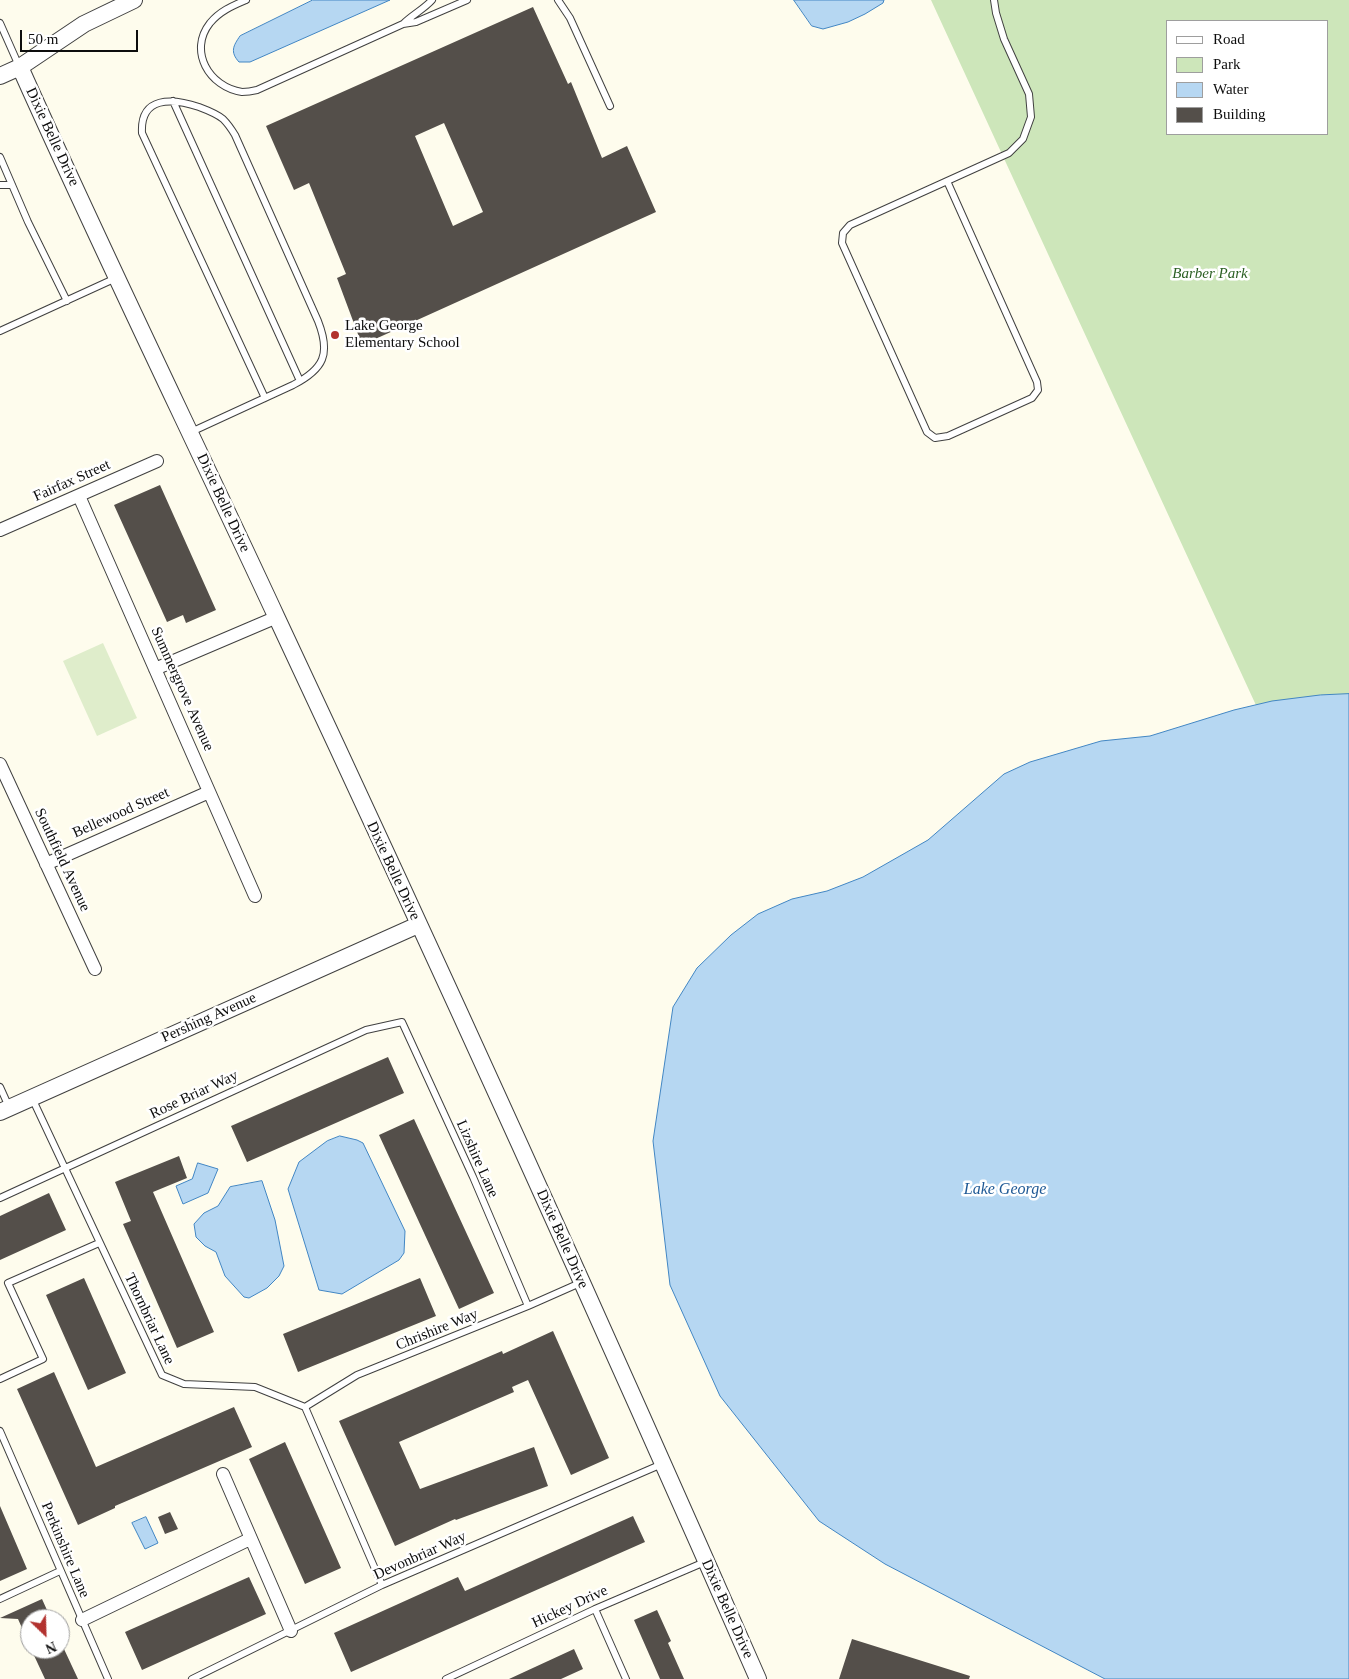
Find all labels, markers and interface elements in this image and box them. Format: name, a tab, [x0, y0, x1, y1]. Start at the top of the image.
scale bar	[22, 20, 140, 52]
legend	[1166, 20, 1329, 135]
text: 50 m	[28, 31, 58, 47]
text: Road	[1213, 31, 1245, 47]
text: Park	[1213, 56, 1241, 72]
text: Water	[1213, 81, 1248, 97]
street label: Dixie Belle Drive	[21, 85, 83, 189]
text: Building	[1213, 106, 1266, 122]
park label: Barber Park	[1172, 265, 1248, 283]
place label: Lake George Elementary School	[345, 317, 460, 352]
marker: Lake George Elementary School	[329, 329, 341, 341]
street label: Dixie Belle Drive	[192, 451, 254, 555]
street label: Fairfax Street	[31, 456, 113, 506]
street label: Summergrove Avenue	[147, 624, 217, 754]
street label: Bellewood Street	[70, 784, 172, 842]
street label: Southfield Avenue	[30, 806, 94, 914]
street label: Dixie Belle Drive	[362, 819, 424, 923]
street label: Pershing Avenue	[159, 989, 259, 1047]
street label: Rose Briar Way	[147, 1067, 241, 1123]
street label: Lizshire Lane	[452, 1117, 502, 1201]
water label: Lake George	[964, 1180, 1046, 1200]
street label: Dixie Belle Drive	[532, 1187, 592, 1291]
street label: Thornbriar Lane	[120, 1270, 178, 1368]
street label: Chrishire Way	[393, 1305, 481, 1355]
street label: Perkinshire Lane	[37, 1500, 93, 1600]
street label: Devonbriar Way	[371, 1528, 469, 1584]
street label: Dixie Belle Drive	[697, 1557, 757, 1661]
street label: Hickey Drive	[529, 1582, 611, 1632]
north arrow	[20, 1609, 70, 1659]
text: N	[43, 1638, 59, 1656]

